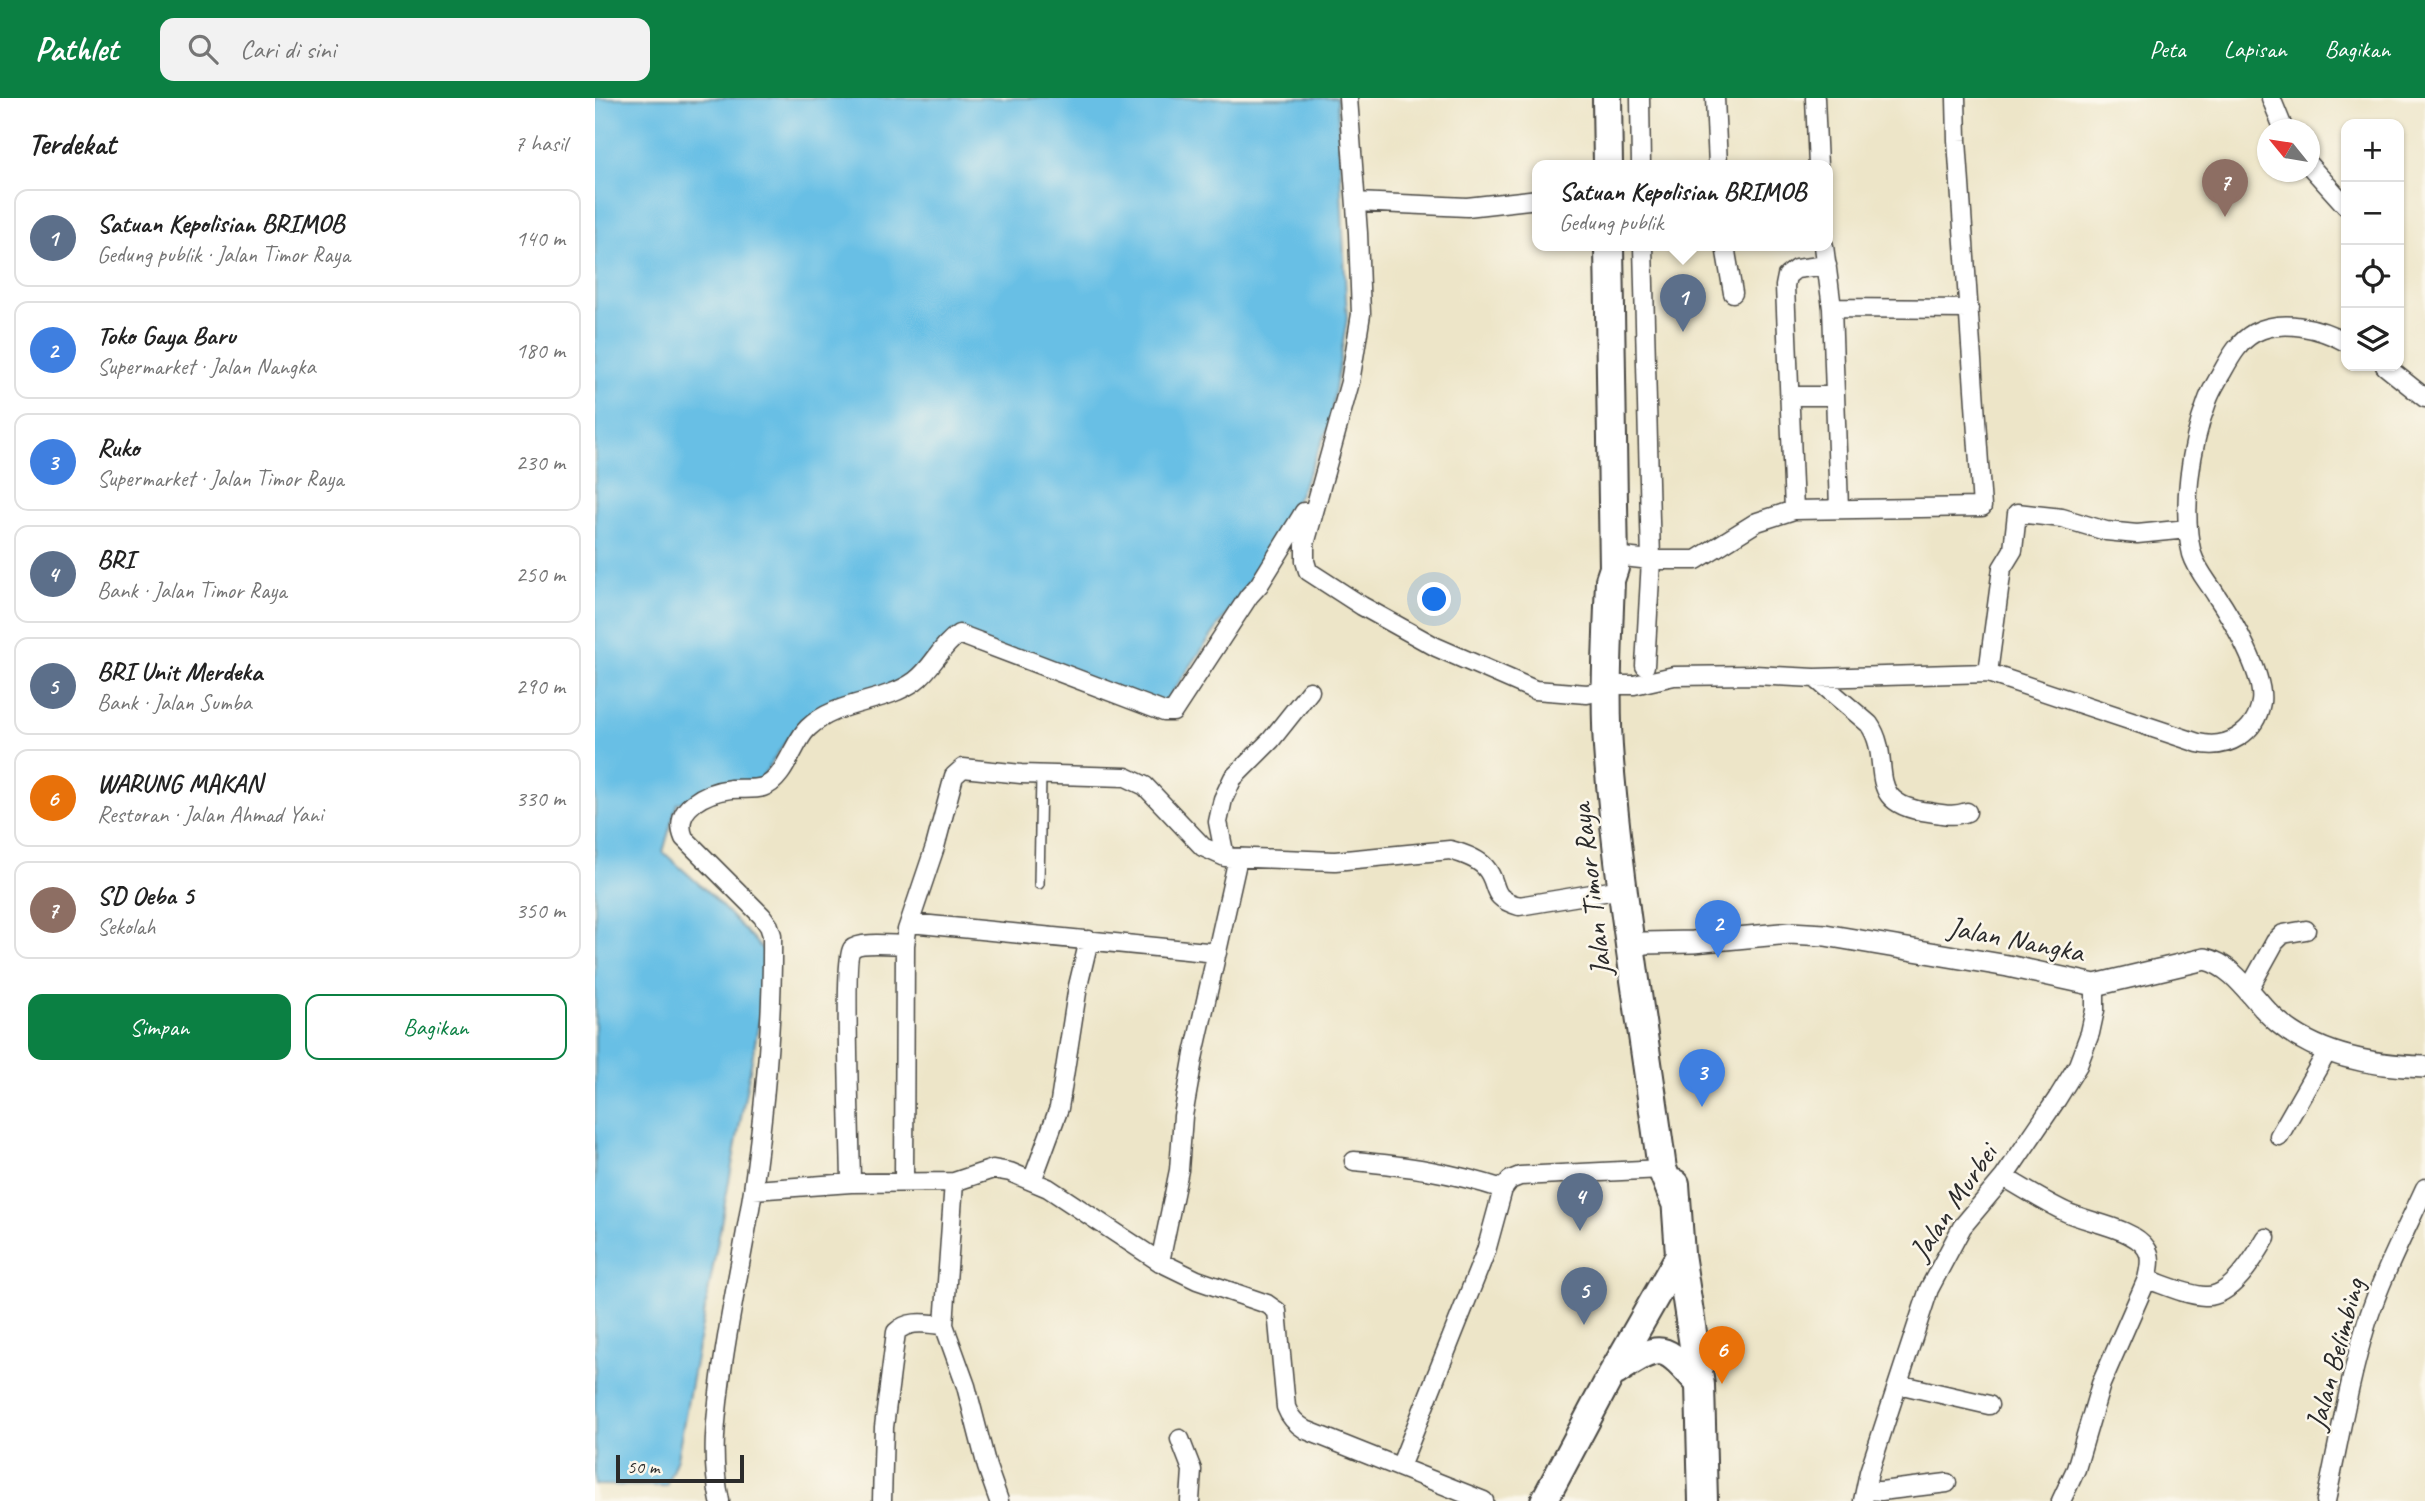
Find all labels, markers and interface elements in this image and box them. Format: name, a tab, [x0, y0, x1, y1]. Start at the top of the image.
search box	[160, 18, 650, 81]
text: Pathlet	[35, 28, 118, 70]
icon: search	[184, 30, 222, 68]
text: Cari di sini	[240, 33, 336, 66]
text: Peta	[2149, 34, 2186, 64]
text: Lapisan	[2224, 34, 2287, 64]
text: Bagikan	[2325, 34, 2390, 64]
north arrow	[2257, 119, 2320, 182]
map controls	[2341, 119, 2404, 371]
button: +	[2341, 119, 2404, 182]
text: Terdekat	[28, 125, 116, 163]
text: 7 hasil	[514, 129, 567, 158]
pin: 7	[2202, 159, 2248, 217]
popup	[1532, 160, 1833, 251]
text: Satuan Kepolisian BRIMOB	[1559, 175, 1806, 208]
button: −	[2341, 182, 2404, 245]
text: Satuan Kepolisian BRIMOB	[97, 207, 344, 240]
text: Gedung publik	[1559, 208, 1663, 237]
text: 1	[48, 224, 58, 253]
text: 140 m	[516, 224, 565, 253]
text: Gedung publik · Jalan Timor Raya	[97, 240, 350, 269]
button: locate	[2341, 245, 2404, 308]
pin: 1	[1660, 274, 1706, 332]
button: layers	[2341, 308, 2404, 371]
text: Toko Gaya Baru	[97, 319, 235, 352]
text: 2	[48, 336, 58, 365]
text: 180 m	[516, 336, 565, 365]
text: Supermarket · Jalan Nangka	[97, 352, 315, 381]
text: Ruko	[97, 431, 139, 464]
text: 3	[48, 448, 58, 477]
text: 230 m	[516, 448, 565, 477]
text: Supermarket · Jalan Timor Raya	[97, 464, 343, 493]
text: BRI	[97, 543, 134, 576]
text: 4	[48, 560, 58, 589]
text: 250 m	[516, 560, 565, 589]
text: Bank · Jalan Timor Raya	[97, 576, 286, 605]
your location	[1417, 582, 1451, 616]
text: BRI Unit Merdeka	[97, 655, 262, 688]
text: 5	[48, 672, 58, 701]
text: 290 m	[516, 672, 565, 701]
text: Bank · Jalan Sumba	[97, 688, 251, 717]
text: WARUNG MAKAN	[97, 767, 262, 800]
text: 6	[48, 784, 58, 813]
text: 330 m	[516, 784, 565, 813]
street label: Jalan Timor Raya	[1561, 799, 1621, 981]
text: Restoran · Jalan Ahmad Yani	[97, 800, 323, 829]
text: SD Oeba 5	[97, 879, 194, 912]
text: 7	[48, 896, 58, 925]
text: 350 m	[516, 896, 565, 925]
pin: 2	[1695, 900, 1741, 958]
street label: Jalan Nangka	[1943, 907, 2089, 971]
text: Sekolah	[97, 912, 155, 941]
button: Simpan	[28, 994, 291, 1060]
button: Bagikan	[305, 994, 567, 1060]
pin: 3	[1679, 1049, 1725, 1107]
street label: Jalan Murbei	[1899, 1134, 2007, 1269]
pin: 4	[1557, 1173, 1603, 1231]
pin: 5	[1561, 1267, 1607, 1325]
street label: Jalan Belimbing	[2296, 1273, 2374, 1436]
pin: 6	[1699, 1326, 1745, 1384]
scale bar	[616, 1452, 744, 1484]
text: 50 m	[627, 1455, 659, 1479]

